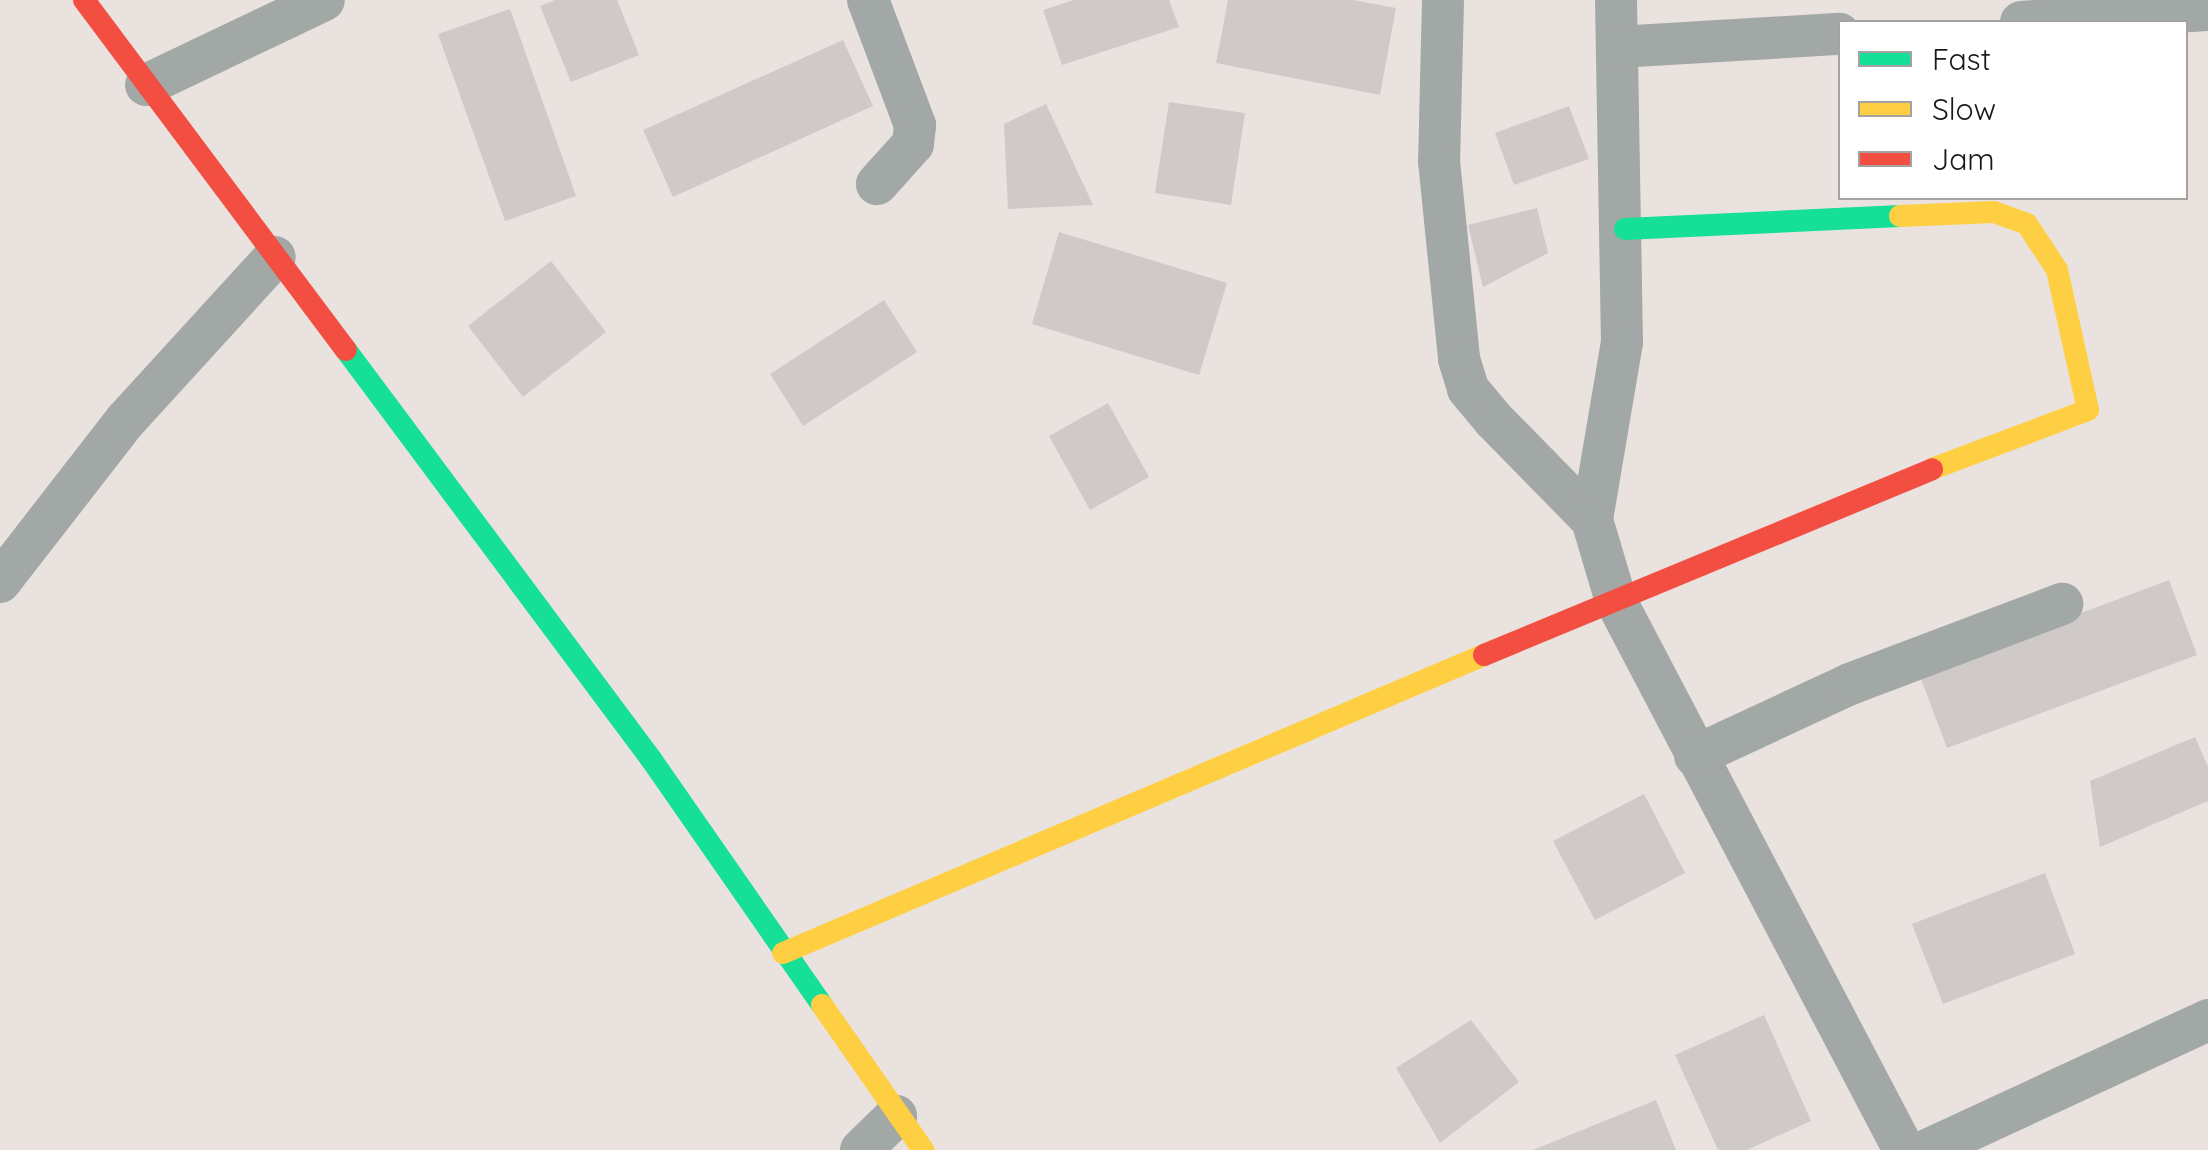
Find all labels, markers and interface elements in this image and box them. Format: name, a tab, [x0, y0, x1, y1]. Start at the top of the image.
legend	[1838, 20, 2188, 200]
text: Fast	[1932, 40, 1991, 78]
text: Slow	[1932, 90, 1996, 128]
text: Jam	[1932, 140, 1995, 178]

